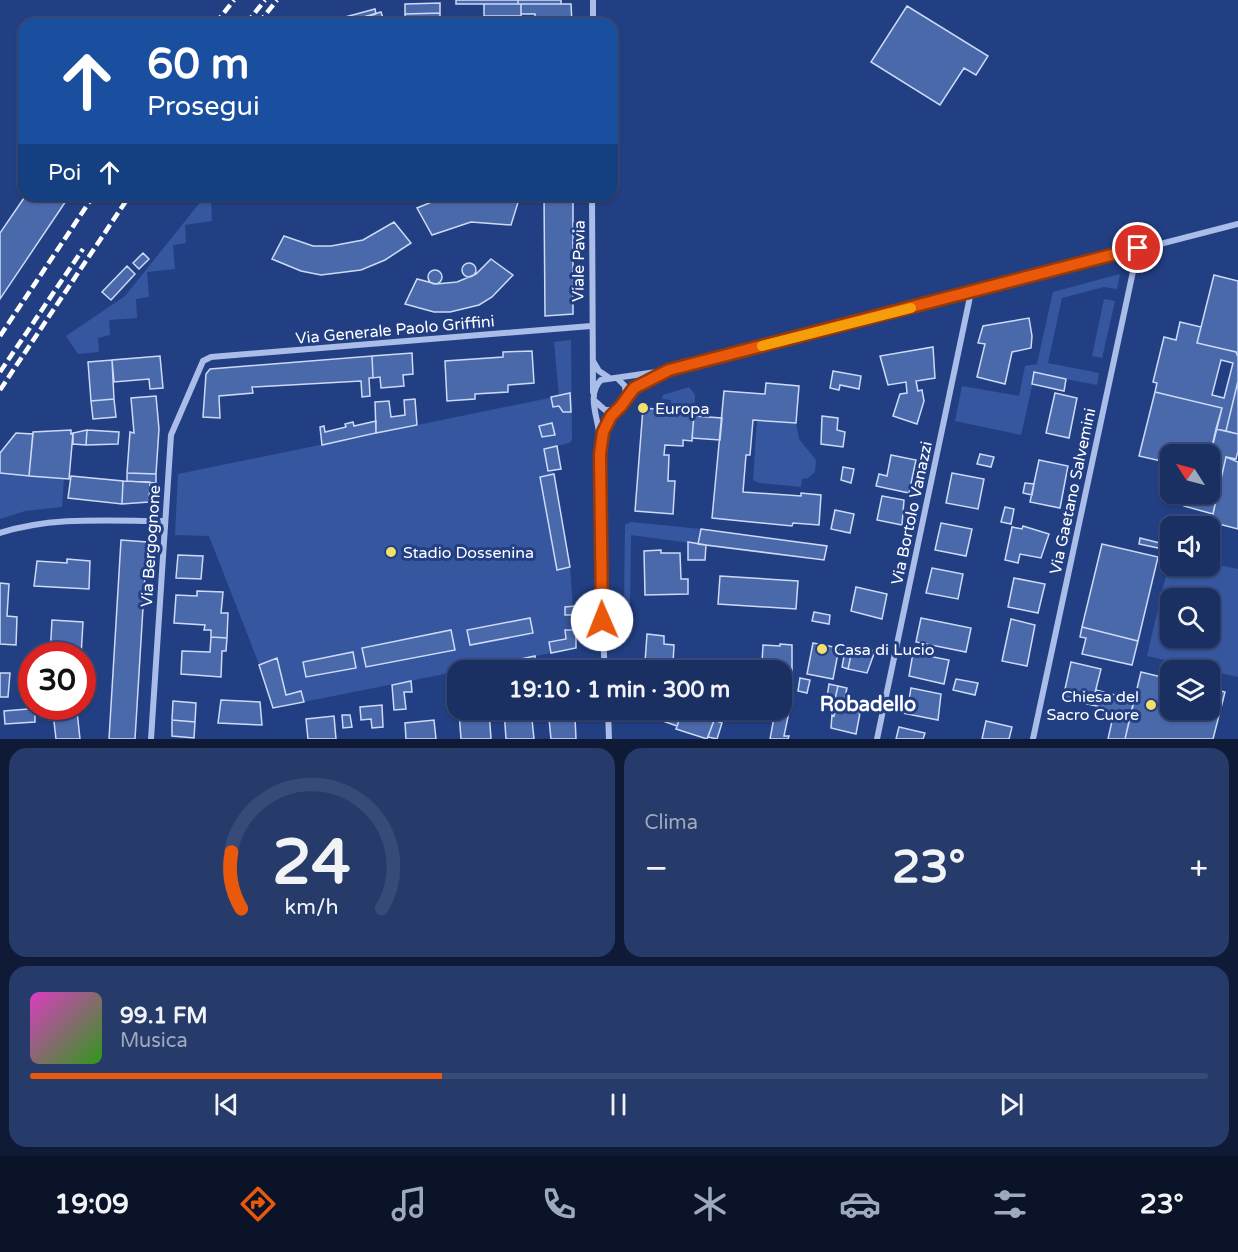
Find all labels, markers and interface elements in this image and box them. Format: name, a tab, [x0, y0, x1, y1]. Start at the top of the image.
text: 60 m	[147, 39, 249, 90]
icon: ahead	[48, 42, 126, 120]
text: Prosegui	[147, 90, 260, 123]
icon: ahead	[93, 156, 126, 189]
text: Poi	[48, 160, 81, 186]
street label: Viale Pavia	[568, 220, 590, 302]
pin	[1112, 222, 1163, 273]
icon: arrive	[1121, 231, 1154, 264]
street label: Via Generale Paolo Griffini	[295, 311, 495, 349]
place label: Europa	[655, 399, 709, 419]
marker: Europa	[636, 401, 650, 415]
street label: Via Gaetano Salvemini	[1046, 406, 1100, 576]
street label: Via Bortolo Vanazzi	[887, 440, 937, 587]
north arrow	[1160, 444, 1220, 504]
map controls	[1160, 444, 1220, 720]
street label: Via Bergognone	[137, 484, 165, 608]
button: sound	[1160, 516, 1220, 576]
place label: Stadio Dossenina	[403, 543, 534, 563]
marker: Stadio Dossenina	[384, 545, 398, 559]
position arrow	[570, 588, 634, 652]
button: search	[1160, 588, 1220, 648]
place label: Casa di Lucio	[834, 640, 934, 660]
speed limit sign: 30	[18, 642, 96, 720]
marker: Casa di Lucio	[815, 642, 829, 656]
button: layers	[1160, 660, 1220, 720]
text: 19:10 · 1 min · 300 m	[509, 677, 730, 703]
place label: Chiesa del Sacro Cuore	[1046, 687, 1139, 725]
district label: Robadello	[820, 693, 916, 717]
marker: Chiesa del Sacro Cuore	[1144, 698, 1158, 712]
text: Clima	[645, 811, 698, 835]
text: 24	[273, 826, 351, 901]
text: 23°	[892, 841, 965, 895]
text: −	[645, 849, 668, 888]
text: +	[1189, 849, 1208, 888]
text: km/h	[285, 895, 339, 921]
text: 99.1 FM	[120, 1003, 208, 1029]
text: Musica	[120, 1029, 188, 1053]
icon: previous	[210, 1088, 243, 1121]
icon: pause	[602, 1088, 635, 1121]
icon: next	[995, 1088, 1028, 1121]
icon: directions	[237, 1183, 279, 1225]
icon: music	[388, 1183, 430, 1225]
icon: phone	[538, 1183, 580, 1225]
icon: climate	[689, 1183, 731, 1225]
icon: car	[839, 1183, 881, 1225]
icon: filters	[989, 1183, 1031, 1225]
text: 19:09	[54, 1188, 129, 1221]
text: 23°	[1140, 1188, 1184, 1221]

